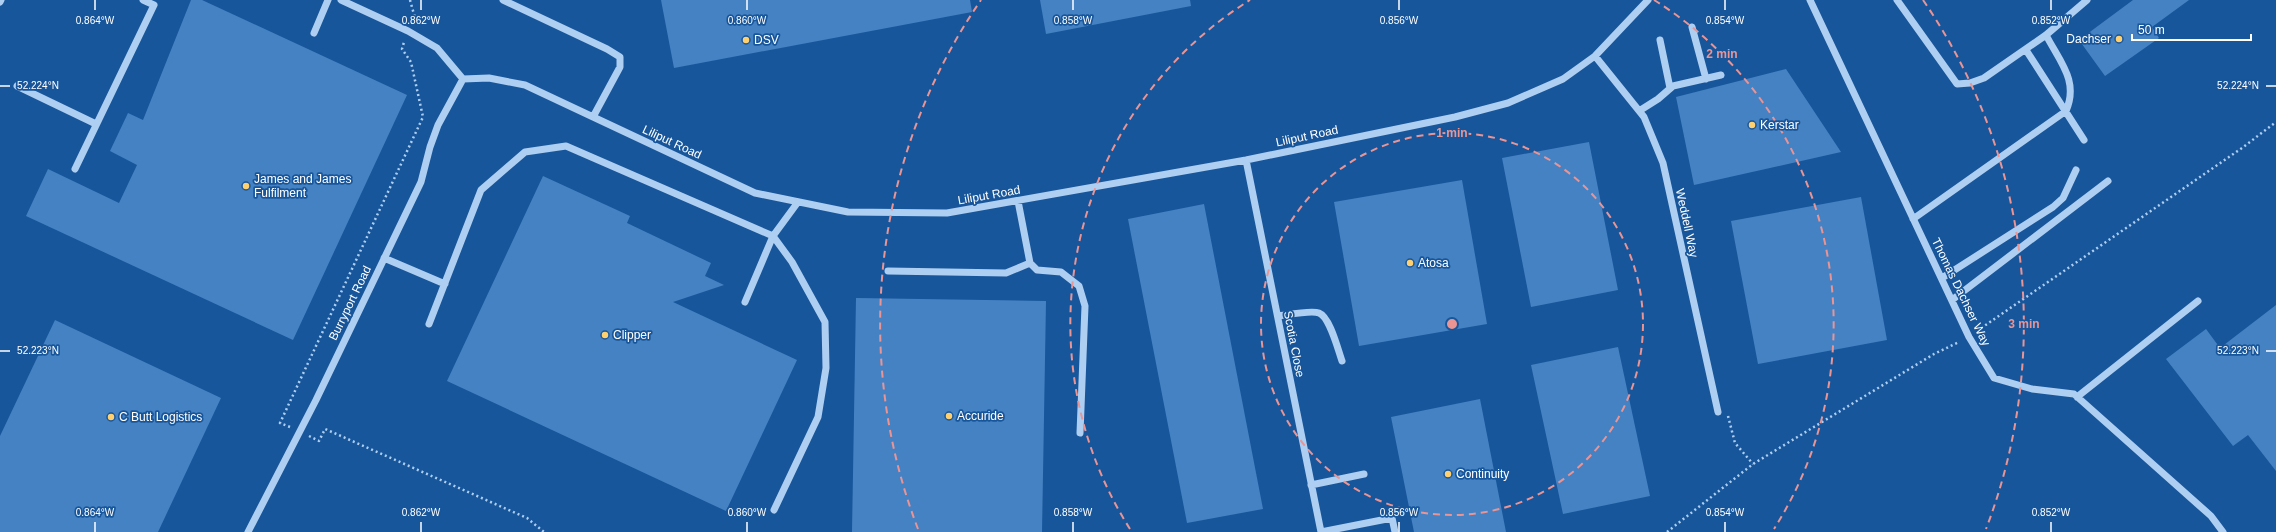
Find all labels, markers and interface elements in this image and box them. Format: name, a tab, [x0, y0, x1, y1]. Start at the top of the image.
text: 0.864°W	[76, 15, 115, 26]
text: 0.862°W	[402, 15, 441, 26]
text: 0.860°W	[728, 15, 767, 26]
text: 0.858°W	[1054, 15, 1093, 26]
text: 0.856°W	[1380, 15, 1419, 26]
text: 0.854°W	[1706, 15, 1745, 26]
text: 0.852°W	[2032, 15, 2071, 26]
scale bar	[2132, 16, 2251, 42]
text: 50 m	[2138, 23, 2165, 37]
place label: Dachser	[2066, 32, 2111, 46]
place label: DSV	[754, 33, 779, 47]
marker: Dachser	[2114, 34, 2124, 44]
marker: DSV	[741, 35, 751, 45]
text: 2 min	[1706, 47, 1738, 61]
text: 52.224°N	[17, 80, 59, 91]
text: 52.224°N	[2217, 80, 2259, 91]
place label: Kerstar	[1760, 118, 1799, 132]
marker: Kerstar	[1747, 120, 1757, 130]
street label: Liliput Road	[640, 122, 704, 162]
street label: Liliput Road	[1275, 123, 1339, 149]
text: 1 min	[1436, 126, 1468, 140]
place label: James and James Fulfilment	[254, 172, 351, 200]
marker: James and James Fulfilment	[241, 181, 251, 191]
street label: Liliput Road	[957, 183, 1021, 207]
street label: Weddell Way	[1673, 187, 1701, 259]
street label: Thomas Dachser Way	[1929, 236, 1993, 348]
place label: Atosa	[1418, 256, 1449, 270]
marker: Atosa	[1405, 258, 1415, 268]
street label: Burryport Road	[326, 263, 374, 343]
street label: Scotia Close	[1281, 310, 1307, 379]
centre of rings	[1445, 317, 1459, 331]
text: 3 min	[2008, 317, 2040, 331]
place label: Clipper	[613, 328, 651, 342]
marker: Clipper	[600, 330, 610, 340]
text: 52.223°N	[17, 345, 59, 356]
text: 52.223°N	[2217, 345, 2259, 356]
place label: Accuride	[957, 409, 1004, 423]
place label: C Butt Logistics	[119, 410, 202, 424]
marker: Accuride	[944, 411, 954, 421]
marker: C Butt Logistics	[106, 412, 116, 422]
place label: Continuity	[1456, 467, 1509, 481]
marker: Continuity	[1443, 469, 1453, 479]
text: 0.864°W	[76, 507, 115, 518]
text: 0.862°W	[402, 507, 441, 518]
text: 0.860°W	[728, 507, 767, 518]
text: 0.858°W	[1054, 507, 1093, 518]
text: 0.856°W	[1380, 507, 1419, 518]
text: 0.854°W	[1706, 507, 1745, 518]
text: 0.852°W	[2032, 507, 2071, 518]

